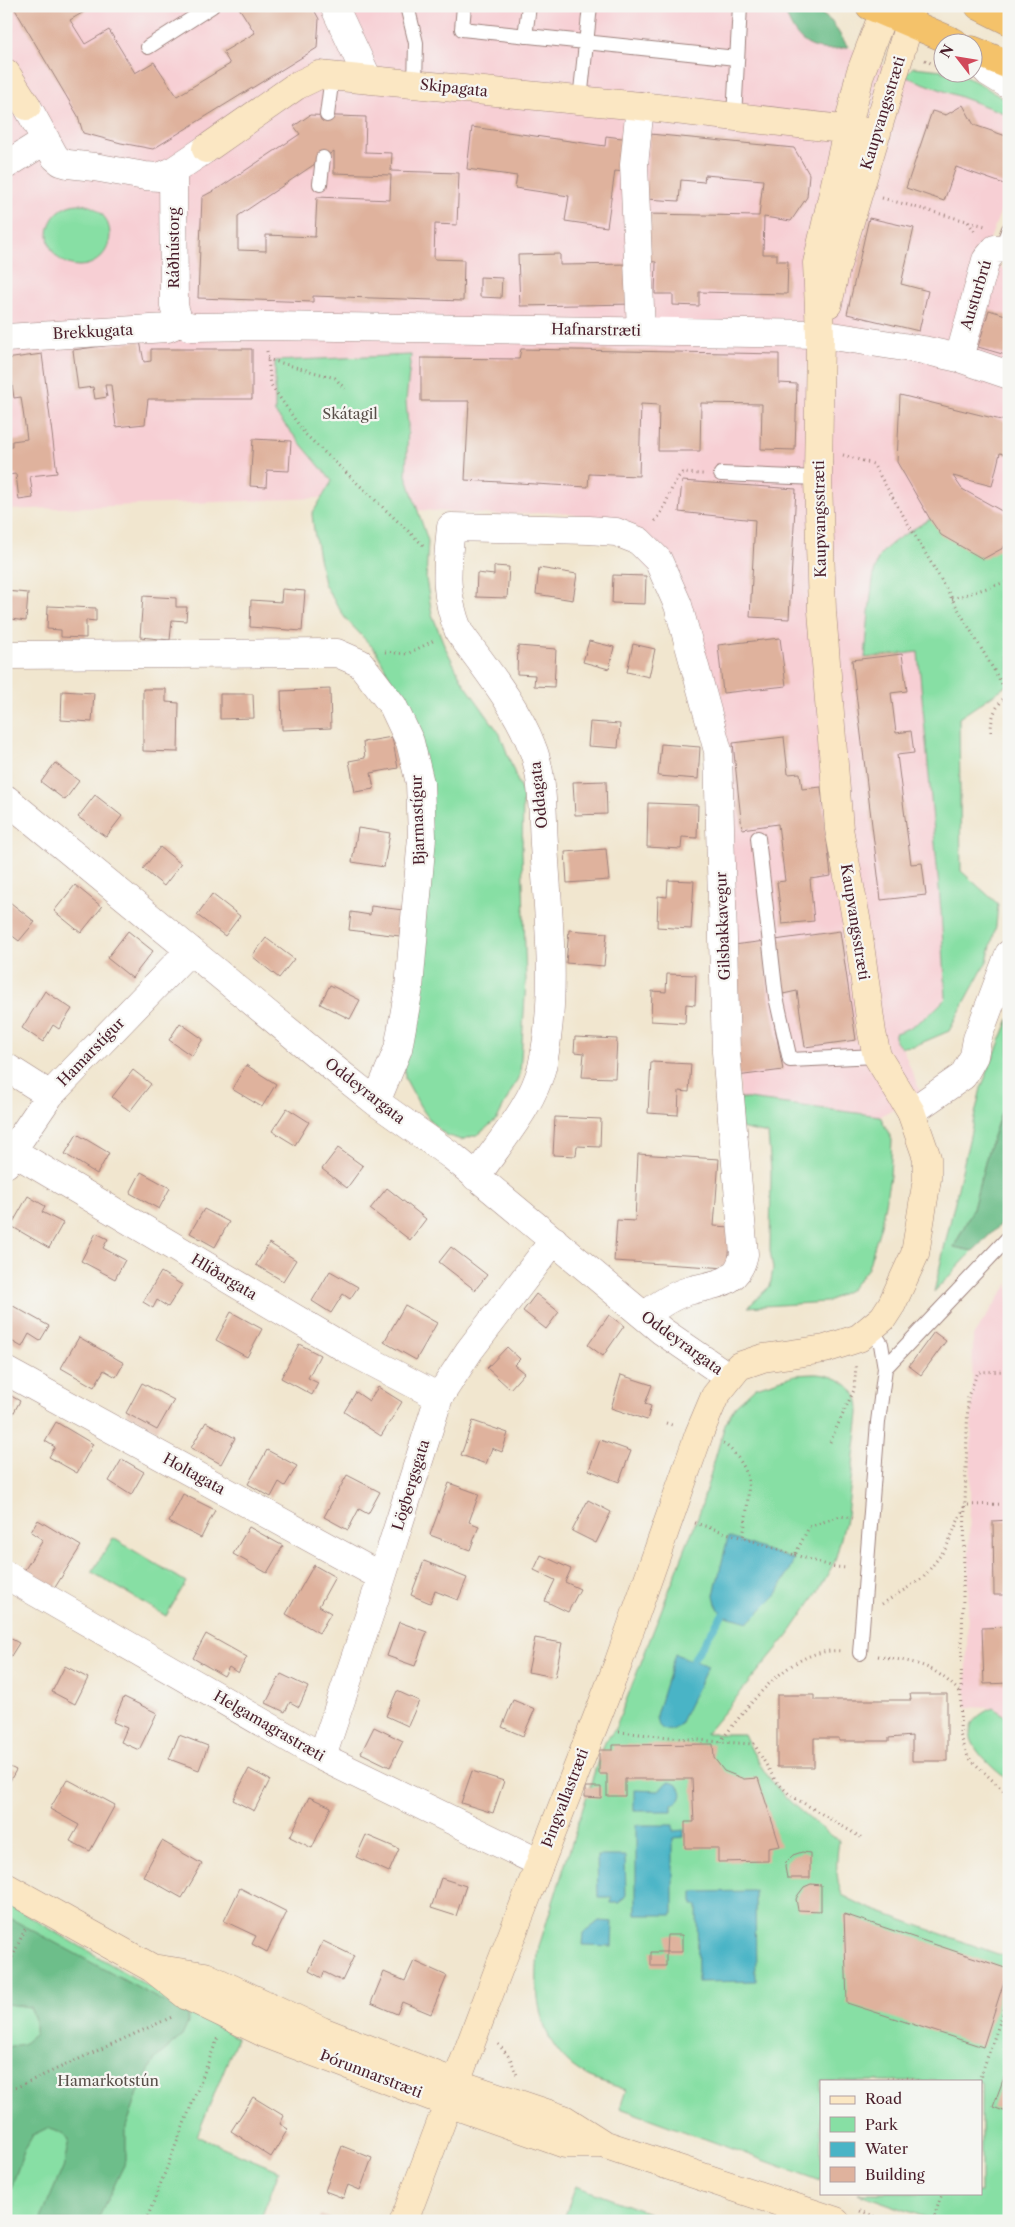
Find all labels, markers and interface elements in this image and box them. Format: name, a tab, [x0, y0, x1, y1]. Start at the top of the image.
north arrow	[932, 32, 982, 82]
text: N	[936, 41, 958, 61]
street label: Kaupvangsstræti	[856, 53, 909, 172]
street label: Skipagata	[419, 74, 489, 101]
street label: Ráðhústorg	[164, 207, 183, 289]
street label: Austurbrú	[956, 258, 995, 333]
street label: Hafnarstræti	[551, 319, 642, 340]
street label: Brekkugata	[52, 320, 134, 343]
park label: Skátagil	[322, 404, 378, 423]
street label: Kaupvangsstræti	[809, 460, 830, 578]
street label: Oddagata	[526, 760, 551, 830]
street label: Bjarmastígur	[406, 774, 429, 866]
street label: Kaupvangsstræti	[837, 862, 874, 982]
street label: Gilsbakkavegur	[711, 871, 734, 981]
street label: Hamarstígur	[53, 1013, 129, 1090]
street label: Oddeyrargata	[321, 1053, 409, 1128]
street label: Hlíðargata	[188, 1249, 261, 1304]
street label: Oddeyrargata	[638, 1307, 727, 1379]
street label: Lögbergsgata	[388, 1437, 433, 1533]
street label: Holtagata	[160, 1449, 229, 1498]
street label: Helgamagrastræti	[210, 1686, 329, 1765]
street label: Þingvallastræti	[537, 1745, 592, 1850]
street label: Þórunnarstræti	[317, 2045, 425, 2102]
park label: Hamarkotstún	[57, 2071, 159, 2090]
legend	[820, 2080, 982, 2194]
text: Road	[865, 2089, 902, 2108]
text: Park	[865, 2115, 899, 2134]
text: Water	[864, 2139, 909, 2158]
text: Building	[865, 2165, 925, 2184]

